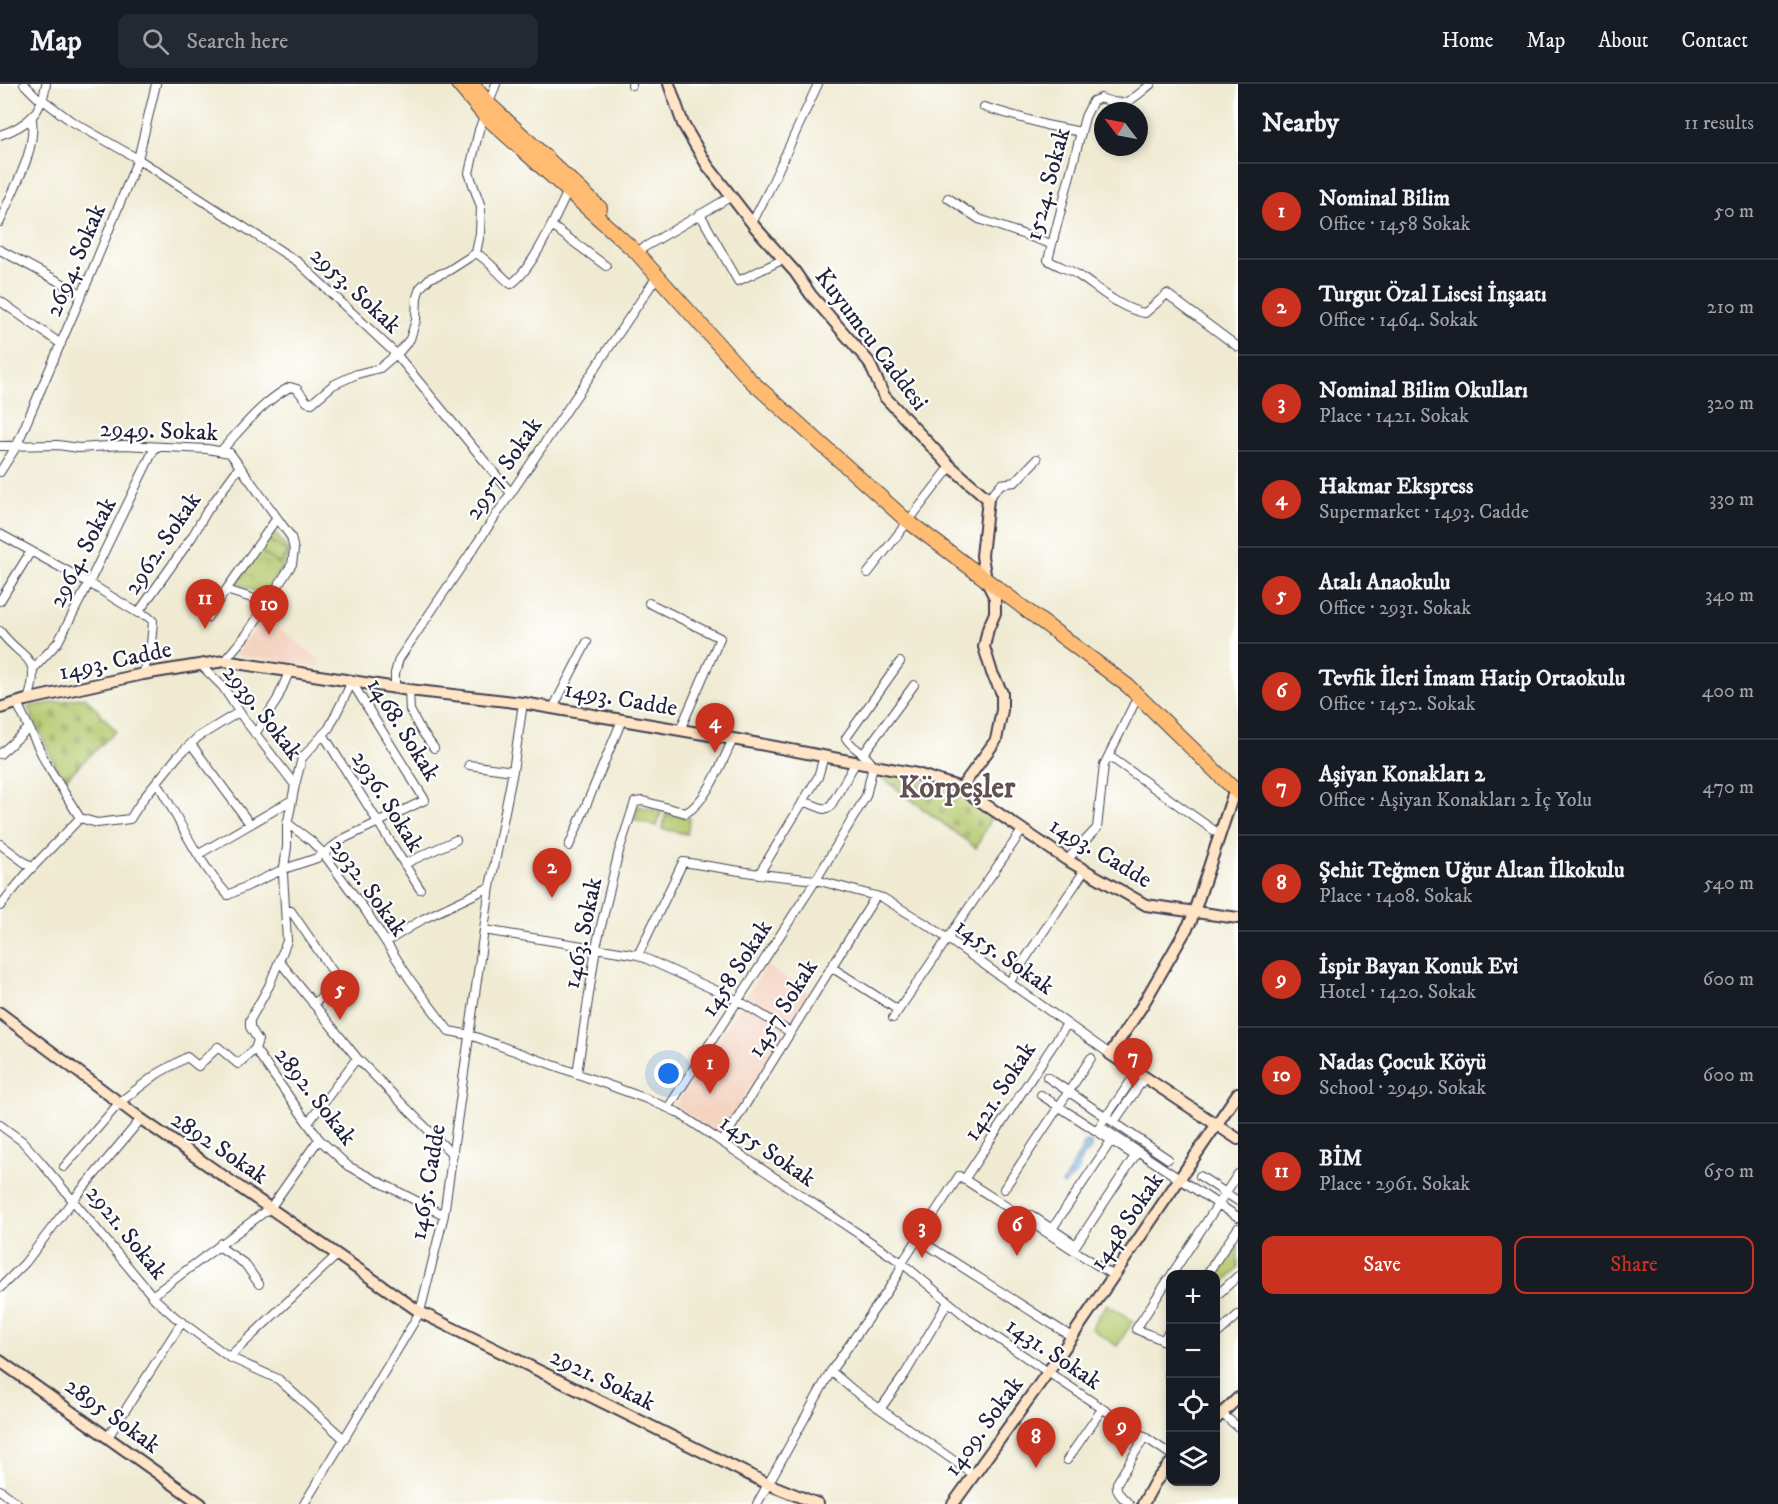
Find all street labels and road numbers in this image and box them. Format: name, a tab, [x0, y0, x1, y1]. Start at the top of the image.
street label: 1524. Sokak	[1018, 124, 1077, 244]
street label: 2694. Sokak	[39, 199, 113, 321]
street label: 2953. Sokak	[304, 241, 407, 341]
street label: Kuyumcu Caddesi	[808, 262, 934, 417]
street label: 2957. Sokak	[459, 412, 549, 526]
street label: 2949. Sokak	[99, 414, 219, 448]
street label: 2962. Sokak	[118, 486, 208, 601]
street label: 2964. Sokak	[42, 492, 123, 613]
street label: 1493. Cadde	[56, 634, 174, 688]
street label: 2939. Sokak	[215, 659, 309, 767]
street label: 1468. Sokak	[360, 672, 447, 787]
street label: 1493. Cadde	[562, 674, 680, 724]
street label: 2936. Sokak	[344, 745, 430, 858]
street label: 1493. Cadde	[1044, 811, 1157, 895]
street label: 2932. Sokak	[323, 833, 414, 943]
street label: 1463. Sokak	[557, 875, 609, 992]
street label: 1455. Sokak	[949, 912, 1060, 1002]
street label: 1458 Sokak	[694, 914, 779, 1023]
street label: 1457 Sokak	[741, 954, 825, 1063]
street label: 1421. Sokak	[957, 1036, 1043, 1147]
street label: 2892. Sokak	[267, 1041, 363, 1152]
street label: 2892 Sokak	[165, 1104, 274, 1191]
street label: 1455 Sokak	[714, 1108, 821, 1194]
street label: 1465. Cadde	[403, 1122, 453, 1242]
street label: 1448 Sokak	[1083, 1167, 1171, 1276]
street label: 2921. Sokak	[79, 1179, 174, 1286]
street label: 1431. Sokak	[1000, 1311, 1107, 1397]
street label: 2921. Sokak	[545, 1342, 660, 1418]
street label: 2895 Sokak	[59, 1371, 166, 1461]
street label: 1409. Sokak	[937, 1371, 1030, 1483]

